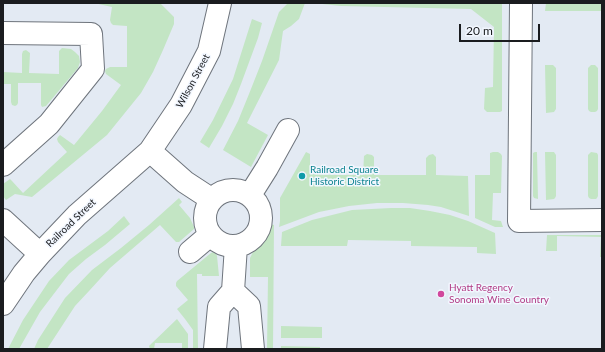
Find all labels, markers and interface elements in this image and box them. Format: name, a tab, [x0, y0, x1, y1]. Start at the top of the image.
scale bar	[461, 16, 542, 42]
text: 20 m	[466, 23, 493, 38]
street label: Wilson Street	[174, 52, 212, 110]
place label: Railroad Square Historic District	[310, 164, 379, 188]
marker: Railroad Square Historic District	[297, 171, 307, 181]
street label: Railroad Street	[44, 196, 98, 250]
place label: Hyatt Regency Sonoma Wine Country	[449, 282, 549, 306]
marker: Hyatt Regency Sonoma Wine Country	[436, 289, 446, 299]

